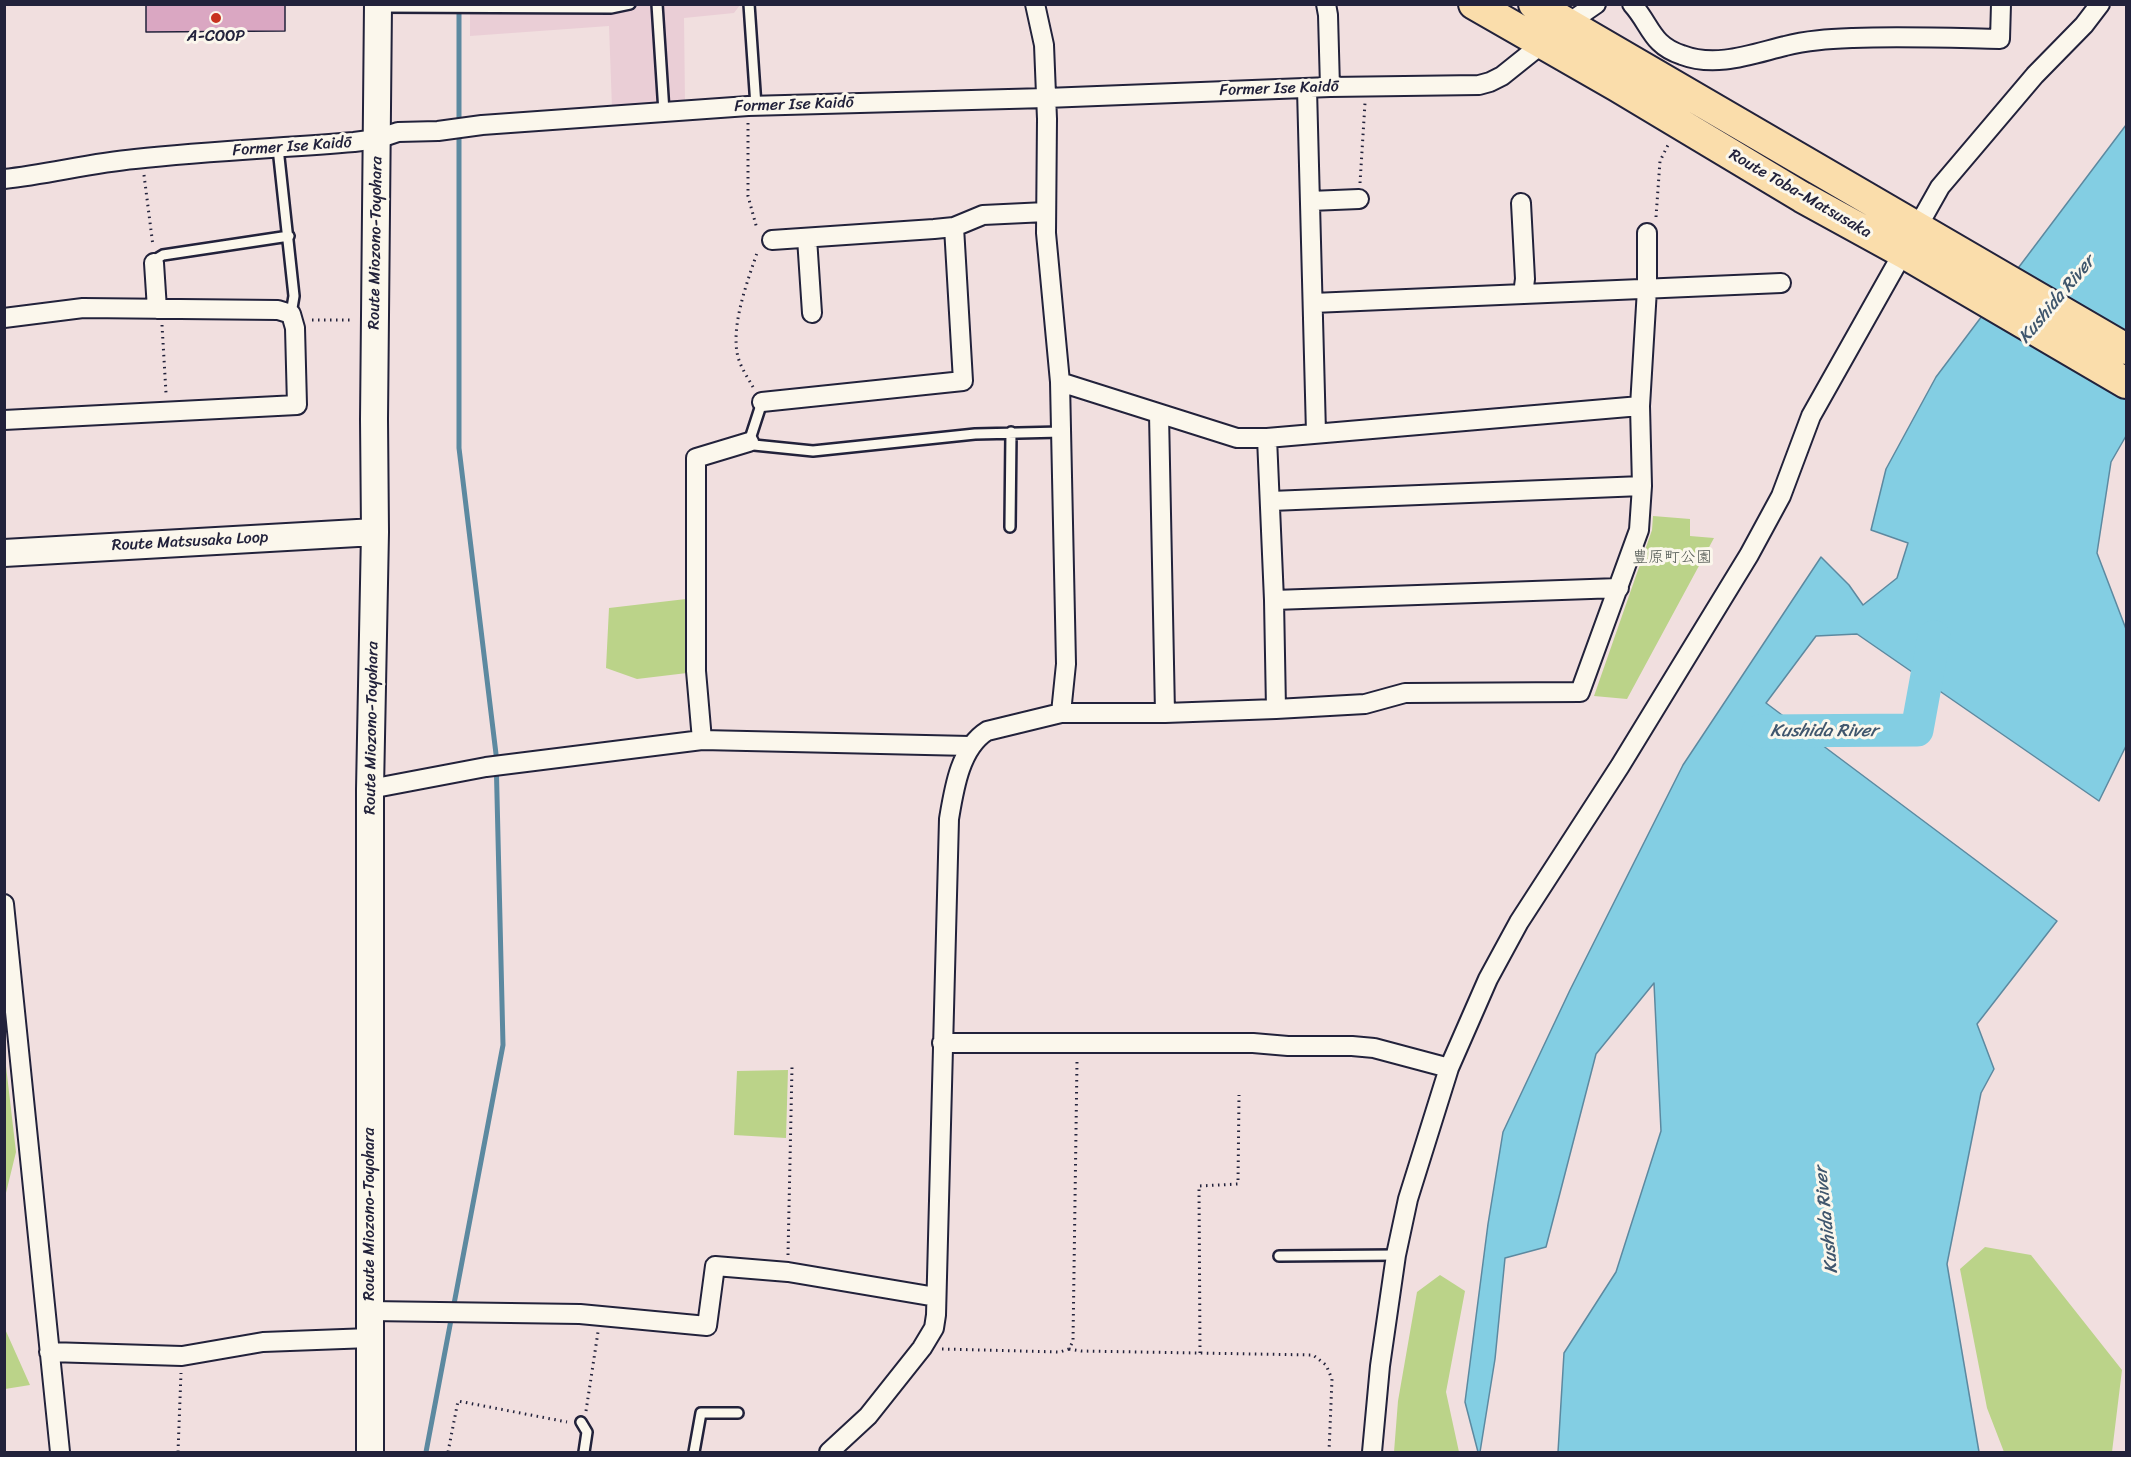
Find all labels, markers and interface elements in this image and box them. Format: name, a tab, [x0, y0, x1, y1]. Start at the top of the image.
marker: A-COOP	[209, 11, 223, 25]
place label: A-COOP	[187, 27, 245, 47]
street label: Former Ise Kaidō	[1219, 77, 1339, 101]
street label: Former Ise Kaidō	[734, 93, 854, 117]
street label: Former Ise Kaidō	[232, 133, 352, 161]
street label: Route Toba-Matsusaka	[1726, 145, 1874, 243]
street label: Route Miozono-Toyohara	[365, 156, 387, 330]
water label: Kushida River	[2014, 252, 2100, 348]
street label: Route Matsusaka Loop	[111, 528, 269, 556]
park label: 豊原町公園	[1632, 548, 1712, 568]
street label: Route Miozono-Toyohara	[361, 641, 383, 815]
water label: Kushida River	[1770, 720, 1878, 742]
street label: Route Miozono-Toyohara	[360, 1127, 380, 1301]
water label: Kushida River	[1811, 1165, 1843, 1275]

